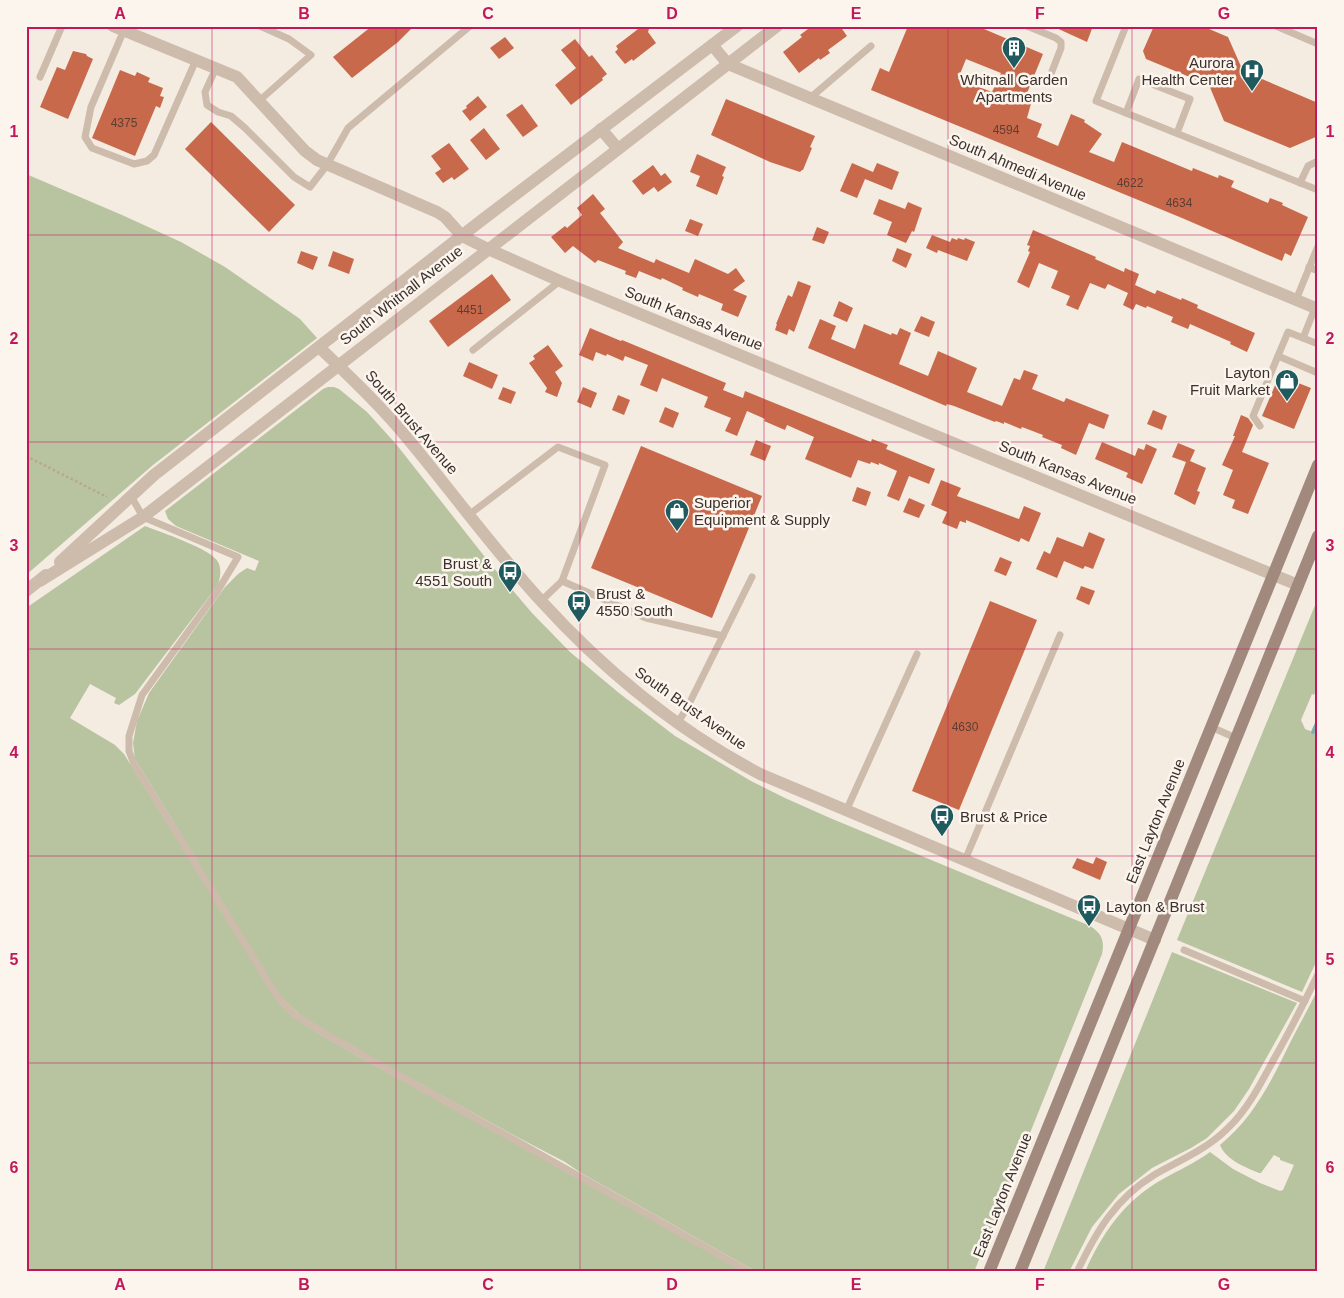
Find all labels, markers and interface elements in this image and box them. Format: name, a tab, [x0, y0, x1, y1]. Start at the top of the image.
text: A	[114, 5, 126, 22]
text: B	[298, 5, 310, 22]
text: C	[482, 5, 494, 22]
text: D	[666, 5, 678, 22]
text: E	[851, 5, 862, 22]
text: F	[1035, 5, 1045, 22]
text: G	[1218, 5, 1230, 22]
building icon: Whitnall Garden Apartments	[1001, 35, 1027, 69]
place label: Aurora Health Center	[1141, 54, 1235, 88]
hospital icon: Aurora Health Center	[1239, 58, 1265, 92]
place label: Whitnall Garden Apartments	[960, 71, 1068, 105]
house number: 4375	[111, 116, 138, 130]
text: 1	[10, 123, 19, 140]
house number: 4594	[993, 123, 1020, 137]
text: 1	[1326, 123, 1335, 140]
street label: South Ahmedi Avenue	[947, 130, 1089, 204]
house number: 4622	[1117, 176, 1144, 190]
house number: 4634	[1166, 196, 1193, 210]
street label: South Whitnall Avenue	[336, 242, 466, 348]
street label: South Kansas Avenue	[623, 283, 765, 353]
house number: 4451	[457, 303, 484, 317]
text: 2	[10, 330, 19, 347]
text: 2	[1326, 330, 1335, 347]
place label: Layton Fruit Market	[1190, 364, 1271, 398]
street label: South Brust Avenue	[362, 366, 462, 478]
shop icon: Layton Fruit Market	[1274, 368, 1300, 402]
street label: South Kansas Avenue	[997, 437, 1139, 507]
place label: Superior Equipment & Supply	[694, 494, 830, 528]
shop icon: Superior Equipment & Supply	[664, 498, 690, 532]
text: 3	[10, 537, 19, 554]
text: 3	[1326, 537, 1335, 554]
place label: Brust & 4551 South	[415, 555, 492, 589]
bus stop icon: Brust & 4551 South	[497, 559, 523, 593]
place label: Brust & 4550 South	[596, 585, 673, 619]
bus stop icon: Brust & 4550 South	[566, 589, 592, 623]
street label: South Brust Avenue	[632, 663, 750, 753]
house number: 4630	[952, 720, 979, 734]
text: 4	[10, 744, 19, 761]
text: 4	[1326, 744, 1335, 761]
street label: East Layton Avenue	[1122, 756, 1188, 886]
bus stop icon: Brust & Price	[929, 803, 955, 837]
place label: Brust & Price	[960, 808, 1048, 825]
bus stop icon: Layton & Brust	[1076, 893, 1102, 927]
place label: Layton & Brust	[1106, 898, 1205, 915]
text: 5	[10, 951, 19, 968]
text: 5	[1326, 951, 1335, 968]
street label: East Layton Avenue	[969, 1130, 1035, 1260]
text: 6	[10, 1159, 19, 1176]
text: 6	[1326, 1159, 1335, 1176]
text: A	[114, 1276, 126, 1293]
text: B	[298, 1276, 310, 1293]
text: C	[482, 1276, 494, 1293]
text: D	[666, 1276, 678, 1293]
text: E	[851, 1276, 862, 1293]
text: F	[1035, 1276, 1045, 1293]
text: G	[1218, 1276, 1230, 1293]

